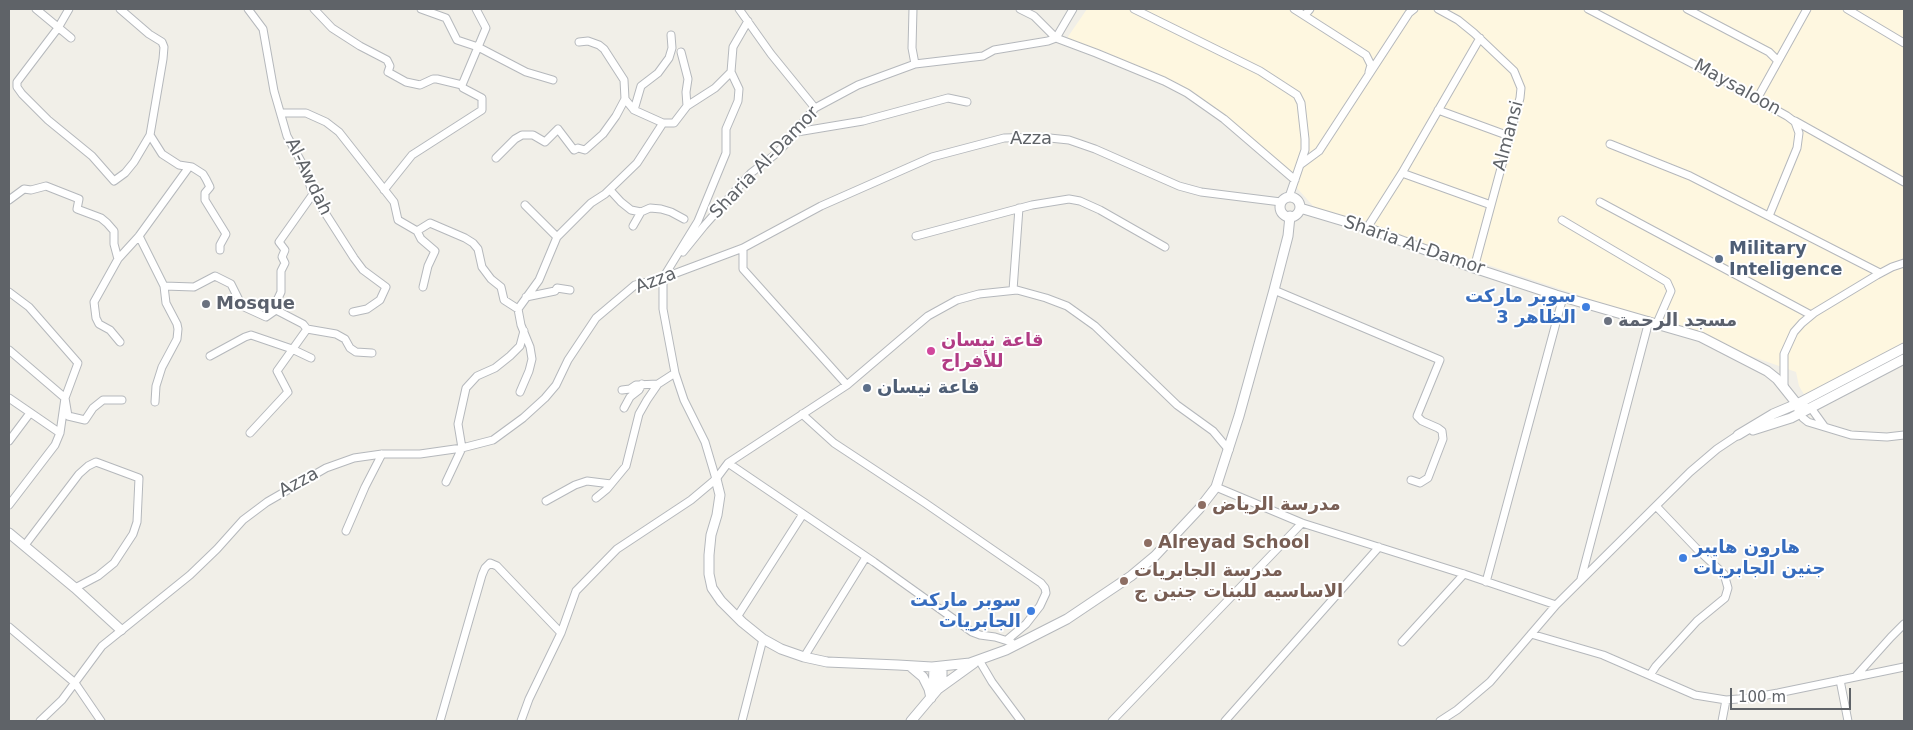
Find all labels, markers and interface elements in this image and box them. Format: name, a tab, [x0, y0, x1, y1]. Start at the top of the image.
street label: Maysaloon	[1690, 55, 1784, 121]
street label: Almansi	[1489, 99, 1529, 173]
street label: Sharia Al-Damor	[706, 102, 824, 224]
street label: Azza	[1010, 128, 1052, 150]
street label: Al-Awdah	[280, 135, 336, 219]
street label: Sharia Al-Damor	[1341, 212, 1487, 280]
place label: Military Inteligence	[1729, 238, 1842, 280]
marker: Military Inteligence	[1713, 253, 1725, 265]
street label: Azza	[632, 263, 680, 299]
place label: سوبر ماركت الظاهر 3	[1465, 286, 1576, 328]
place label: Mosque	[216, 293, 295, 315]
marker: Mosque	[200, 298, 212, 310]
marker: سوبر ماركت الظاهر 3	[1580, 301, 1592, 313]
place label: مسجد الرحمة	[1618, 310, 1737, 332]
marker: مسجد الرحمة	[1602, 315, 1614, 327]
place label: قاعة نيسان للأفراح	[941, 330, 1044, 372]
marker: قاعة نيسان للأفراح	[925, 345, 937, 357]
place label: قاعة نيسان	[877, 377, 980, 399]
marker: قاعة نيسان	[861, 382, 873, 394]
street label: Azza	[275, 463, 323, 503]
place label: مدرسة الرياض	[1212, 494, 1341, 516]
marker: مدرسة الرياض	[1196, 499, 1208, 511]
place label: Alreyad School	[1158, 532, 1310, 554]
marker: Alreyad School	[1142, 537, 1154, 549]
place label: هارون هايبر جنين الجابريات	[1693, 537, 1825, 580]
marker: هارون هايبر جنين الجابريات	[1677, 552, 1689, 564]
place label: مدرسة الجابريات الاساسيه للبنات جنين ج	[1134, 560, 1343, 602]
marker: مدرسة الجابريات الاساسيه للبنات جنين ج	[1118, 575, 1130, 587]
place label: سوبر ماركت الجابريات	[910, 590, 1021, 632]
marker: سوبر ماركت الجابريات	[1025, 605, 1037, 617]
scale bar	[1733, 678, 1854, 710]
text: 100 m	[1738, 688, 1786, 706]

